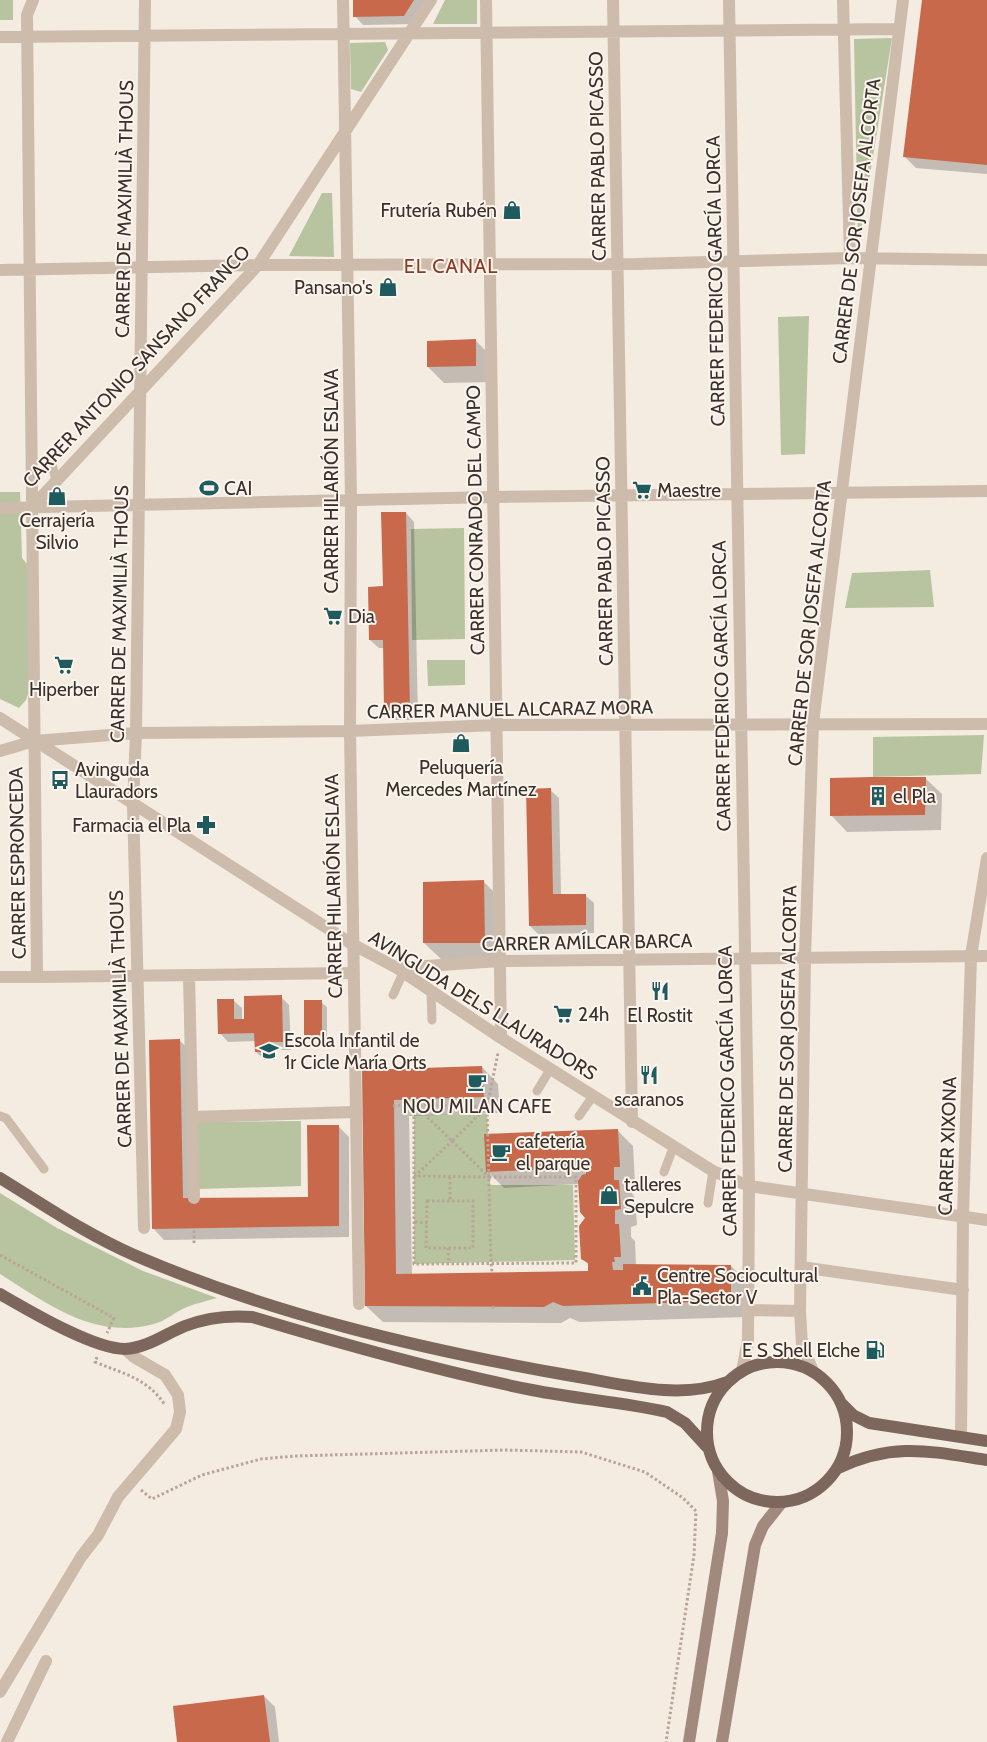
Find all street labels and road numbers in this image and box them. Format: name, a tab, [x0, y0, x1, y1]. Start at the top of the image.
street label: CARRER PABLO PICASSO	[584, 51, 611, 261]
street label: CARRER DE SOR JOSEFA ALCORTA	[828, 77, 885, 365]
street label: CARRER DE MAXIMILIÀ THOUS	[110, 80, 138, 338]
street label: CARRER FEDERICO GARCÍA LORCA	[700, 135, 730, 427]
street label: CARRER ANTONIO SANSANO FRANCO	[18, 240, 255, 492]
street label: CARRER HILARIÓN ESLAVA	[319, 368, 343, 593]
street label: CARRER CONRADO DEL CAMPO	[462, 385, 489, 655]
street label: CARRER PABLO PICASSO	[591, 456, 618, 666]
street label: CARRER DE SOR JOSEFA ALCORTA	[783, 479, 836, 767]
street label: CARRER DE MAXIMILIÀ THOUS	[105, 485, 133, 743]
street label: CARRER FEDERICO GARCÍA LORCA	[706, 540, 736, 832]
street label: CARRER MANUEL ALCARAZ MORA	[367, 695, 654, 723]
street label: CARRER ESPRONCEDA	[4, 766, 31, 959]
street label: CARRER HILARIÓN ESLAVA	[319, 773, 347, 999]
street label: CARRER DE SOR JOSEFA ALCORTA	[773, 885, 802, 1173]
street label: CARRER DE MAXIMILIÀ THOUS	[104, 890, 136, 1148]
street label: AVINGUDA DELS LLAURADORS	[365, 926, 601, 1085]
street label: CARRER AMÍLCAR BARCA	[482, 928, 693, 956]
street label: CARRER FEDERICO GARCÍA LORCA	[712, 945, 742, 1237]
street label: CARRER XIXONA	[934, 1076, 961, 1216]

